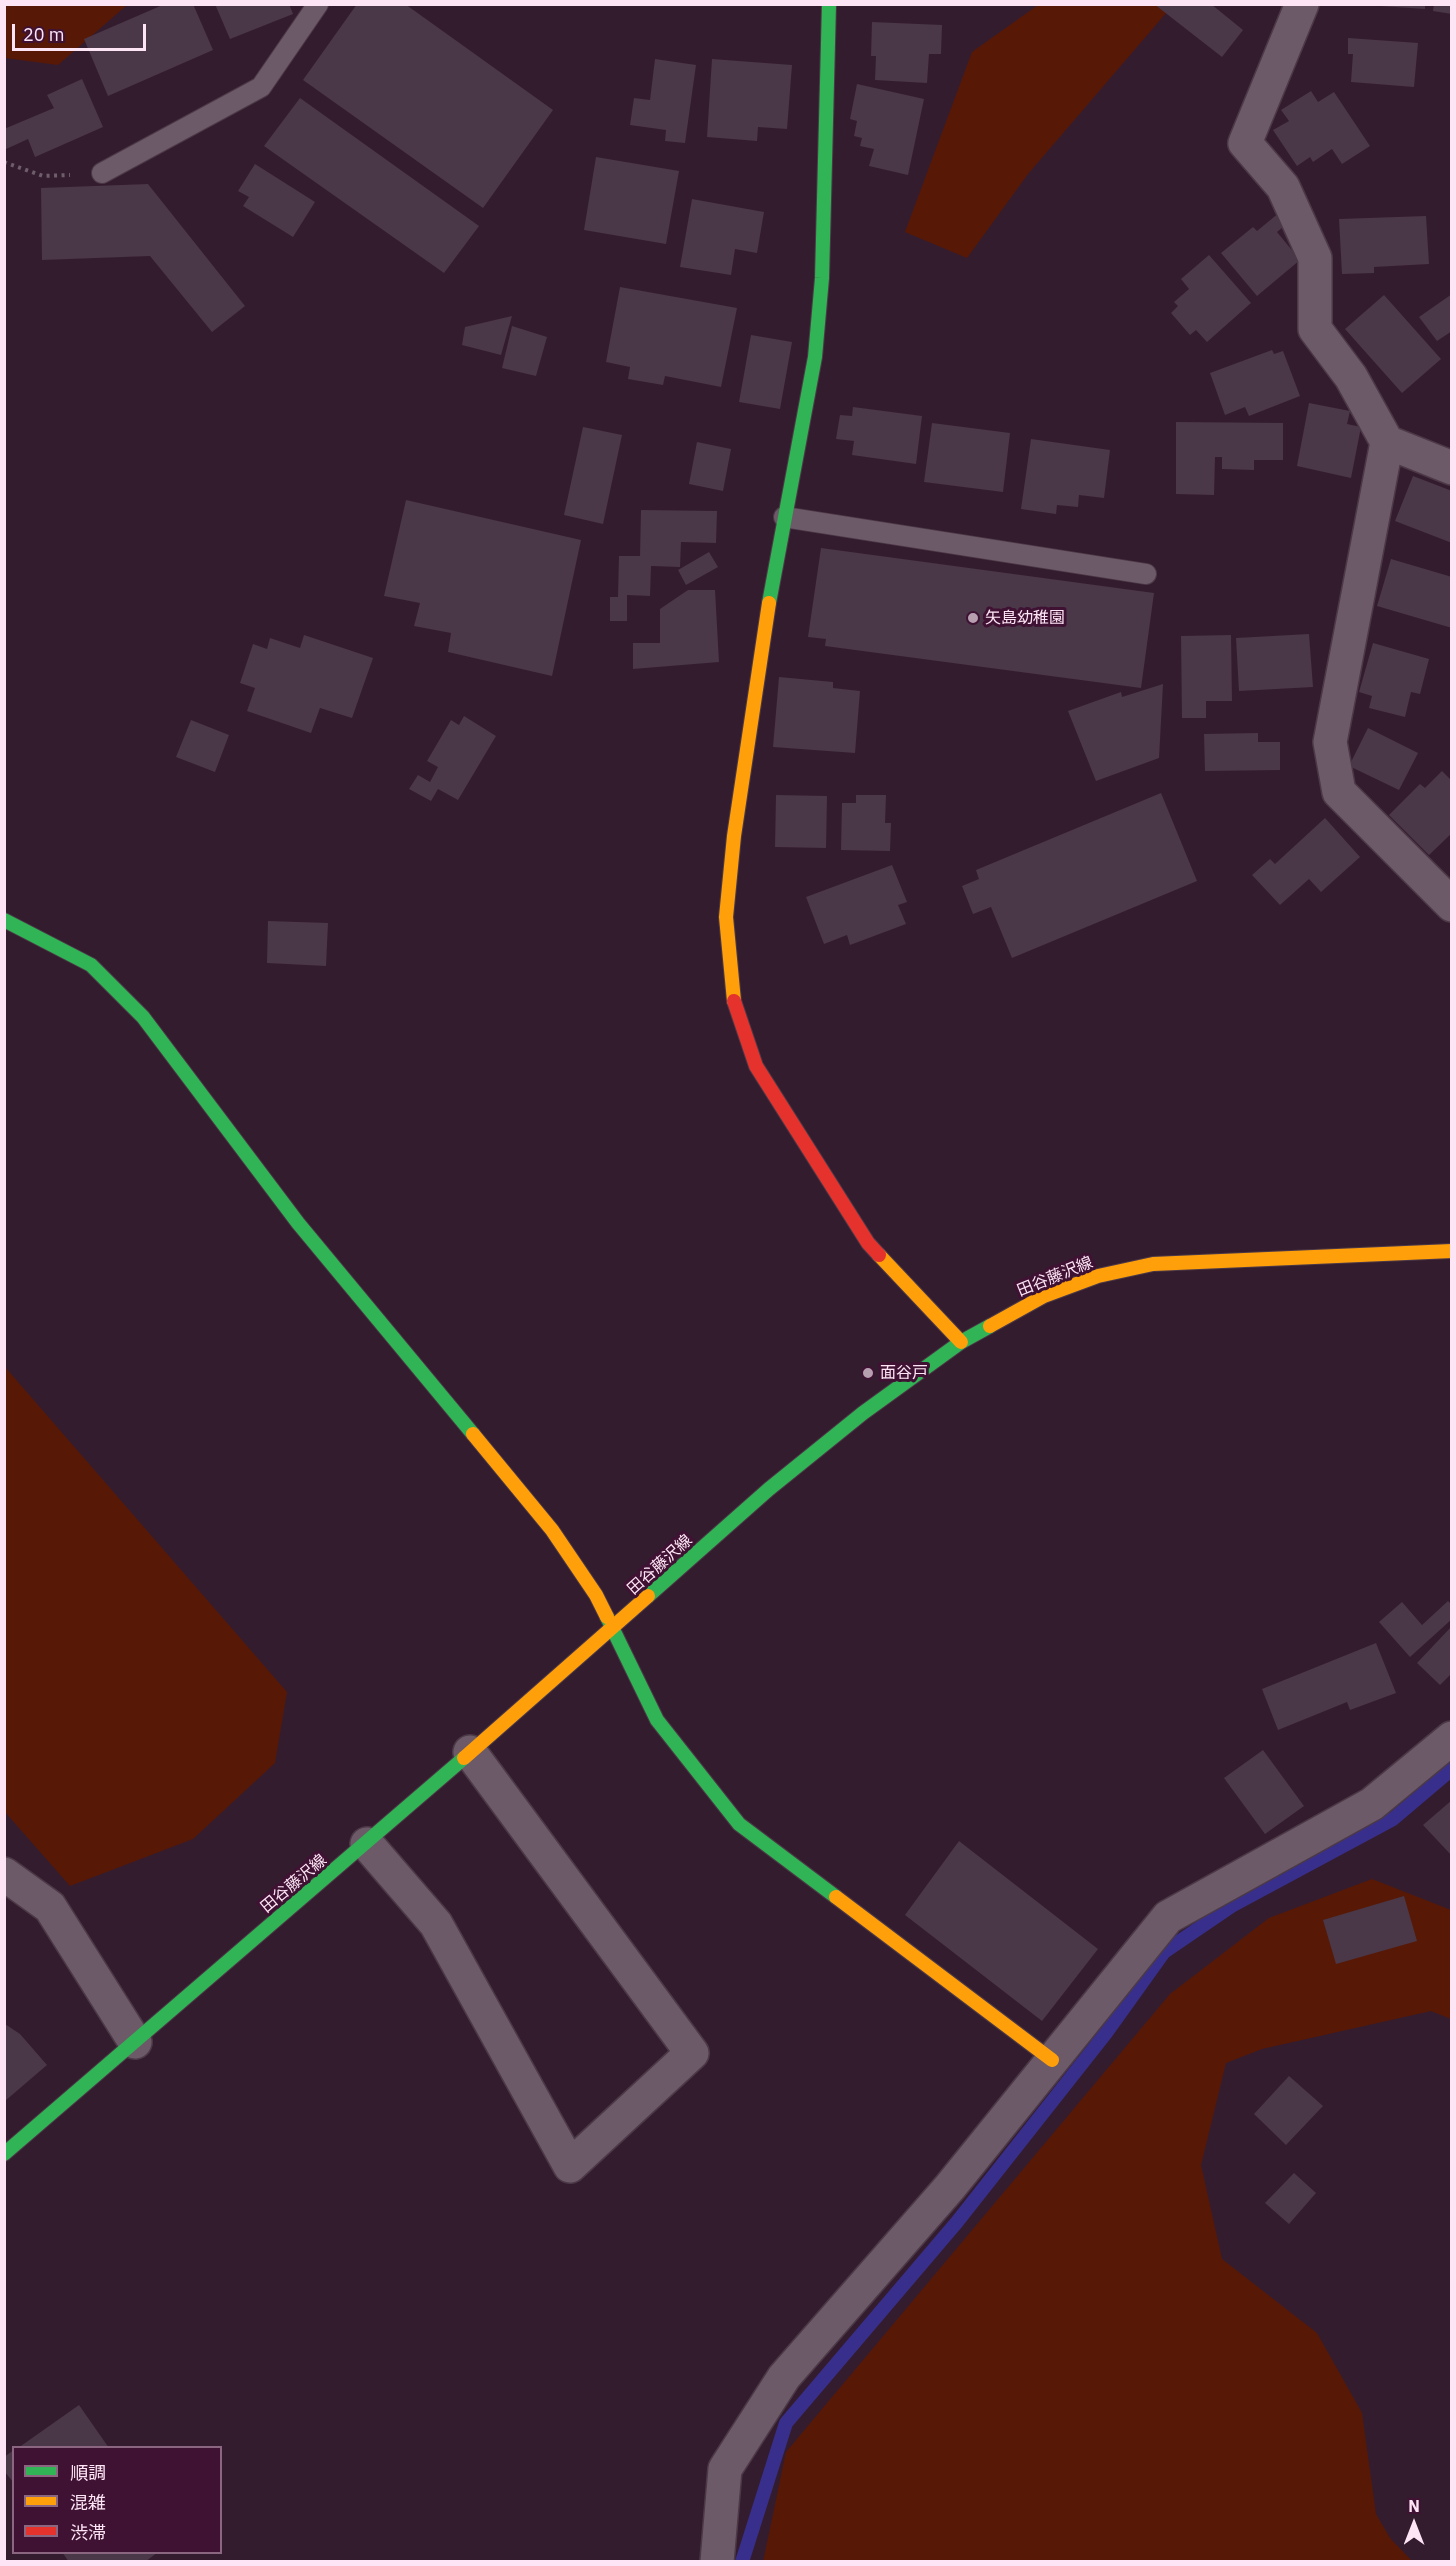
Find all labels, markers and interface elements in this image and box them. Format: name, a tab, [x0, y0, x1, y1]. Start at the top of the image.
scale bar	[15, 12, 148, 50]
text: 20 m	[23, 23, 65, 46]
place label: 矢島幼稚園	[985, 608, 1065, 628]
marker: 矢島幼稚園	[966, 611, 980, 625]
street label: 田谷藤沢線	[1014, 1253, 1096, 1301]
place label: 面谷戸	[880, 1363, 928, 1383]
marker: 面谷戸	[861, 1366, 875, 1380]
street label: 田谷藤沢線	[624, 1531, 696, 1599]
street label: 田谷藤沢線	[257, 1851, 331, 1917]
legend	[12, 2446, 222, 2554]
text: 順調	[70, 2461, 106, 2484]
text: 混雑	[70, 2491, 106, 2514]
north arrow	[1384, 2494, 1444, 2554]
text: N	[1408, 2496, 1420, 2516]
text: 渋滞	[70, 2521, 106, 2544]

